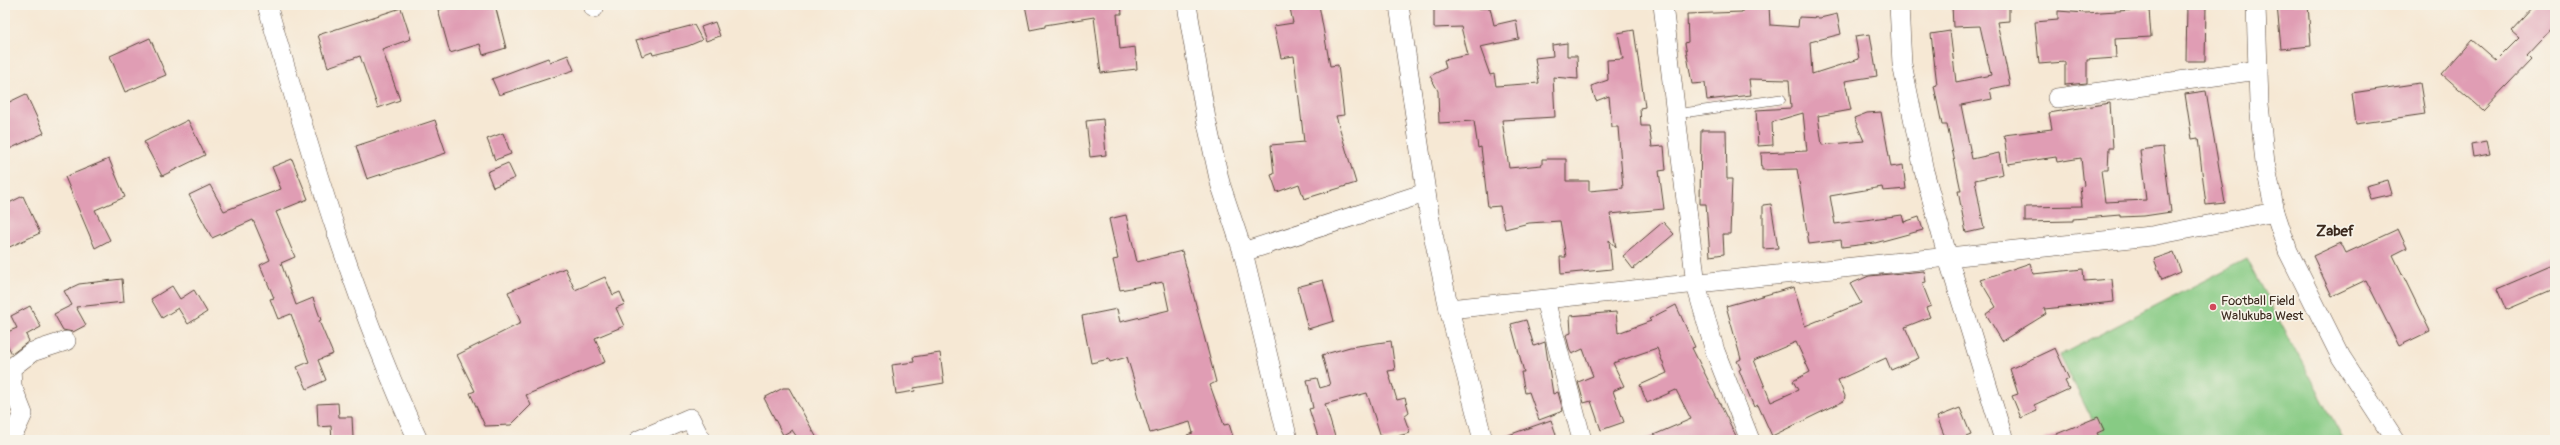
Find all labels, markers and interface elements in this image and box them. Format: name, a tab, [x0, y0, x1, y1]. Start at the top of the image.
district label: Zabef	[2316, 222, 2355, 241]
place label: Football Field Walukuba West	[2221, 293, 2304, 324]
marker: Football Field Walukuba West	[2208, 302, 2218, 312]

